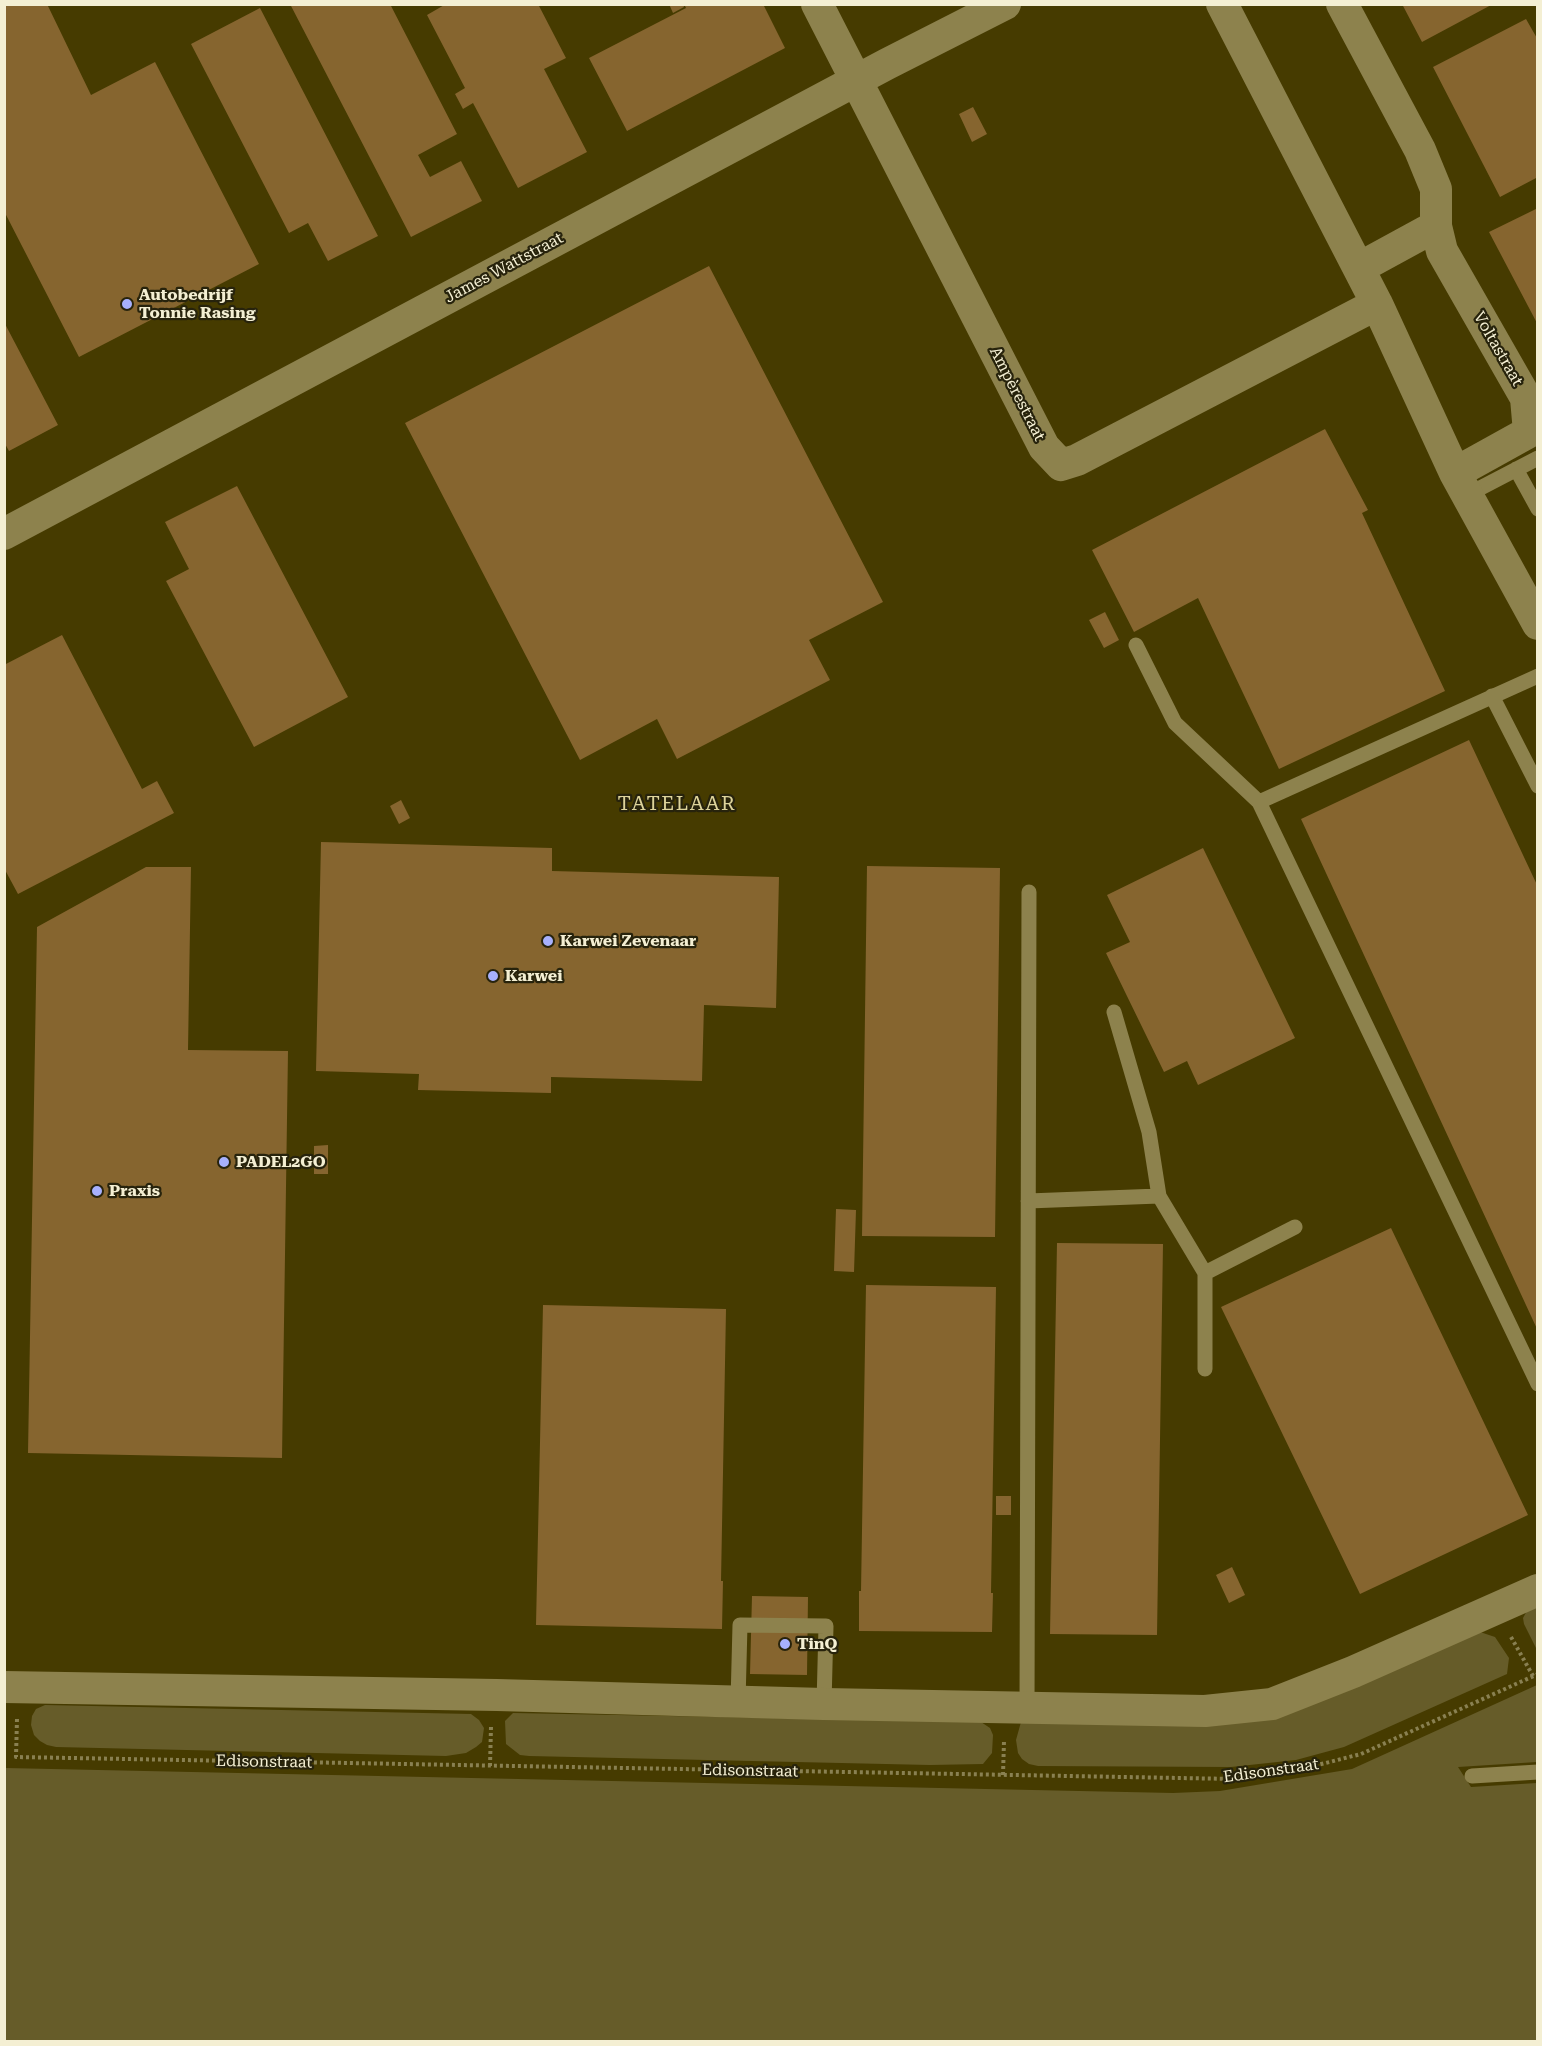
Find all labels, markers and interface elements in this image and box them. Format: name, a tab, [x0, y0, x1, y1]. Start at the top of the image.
street label: James Wattstraat	[441, 229, 567, 307]
place label: Autobedrijf Tonnie Rasing	[139, 285, 256, 323]
marker: Autobedrijf Tonnie Rasing	[120, 297, 134, 311]
street label: Voltastraat	[1469, 308, 1527, 390]
street label: Ampèrestraat	[985, 344, 1049, 444]
district label: TATELAAR	[618, 792, 736, 816]
place label: Karwei Zevenaar	[560, 931, 696, 951]
marker: Karwei Zevenaar	[541, 934, 555, 948]
place label: Karwei	[505, 966, 563, 986]
marker: Karwei	[486, 969, 500, 983]
place label: PADEL2GO	[236, 1152, 326, 1172]
marker: PADEL2GO	[217, 1155, 231, 1169]
place label: Praxis	[109, 1181, 160, 1201]
marker: Praxis	[90, 1184, 104, 1198]
place label: TinQ	[797, 1634, 837, 1654]
marker: TinQ	[778, 1637, 792, 1651]
street label: Edisonstraat	[216, 1752, 312, 1772]
street label: Edisonstraat	[1222, 1755, 1320, 1787]
street label: Edisonstraat	[702, 1761, 798, 1781]

